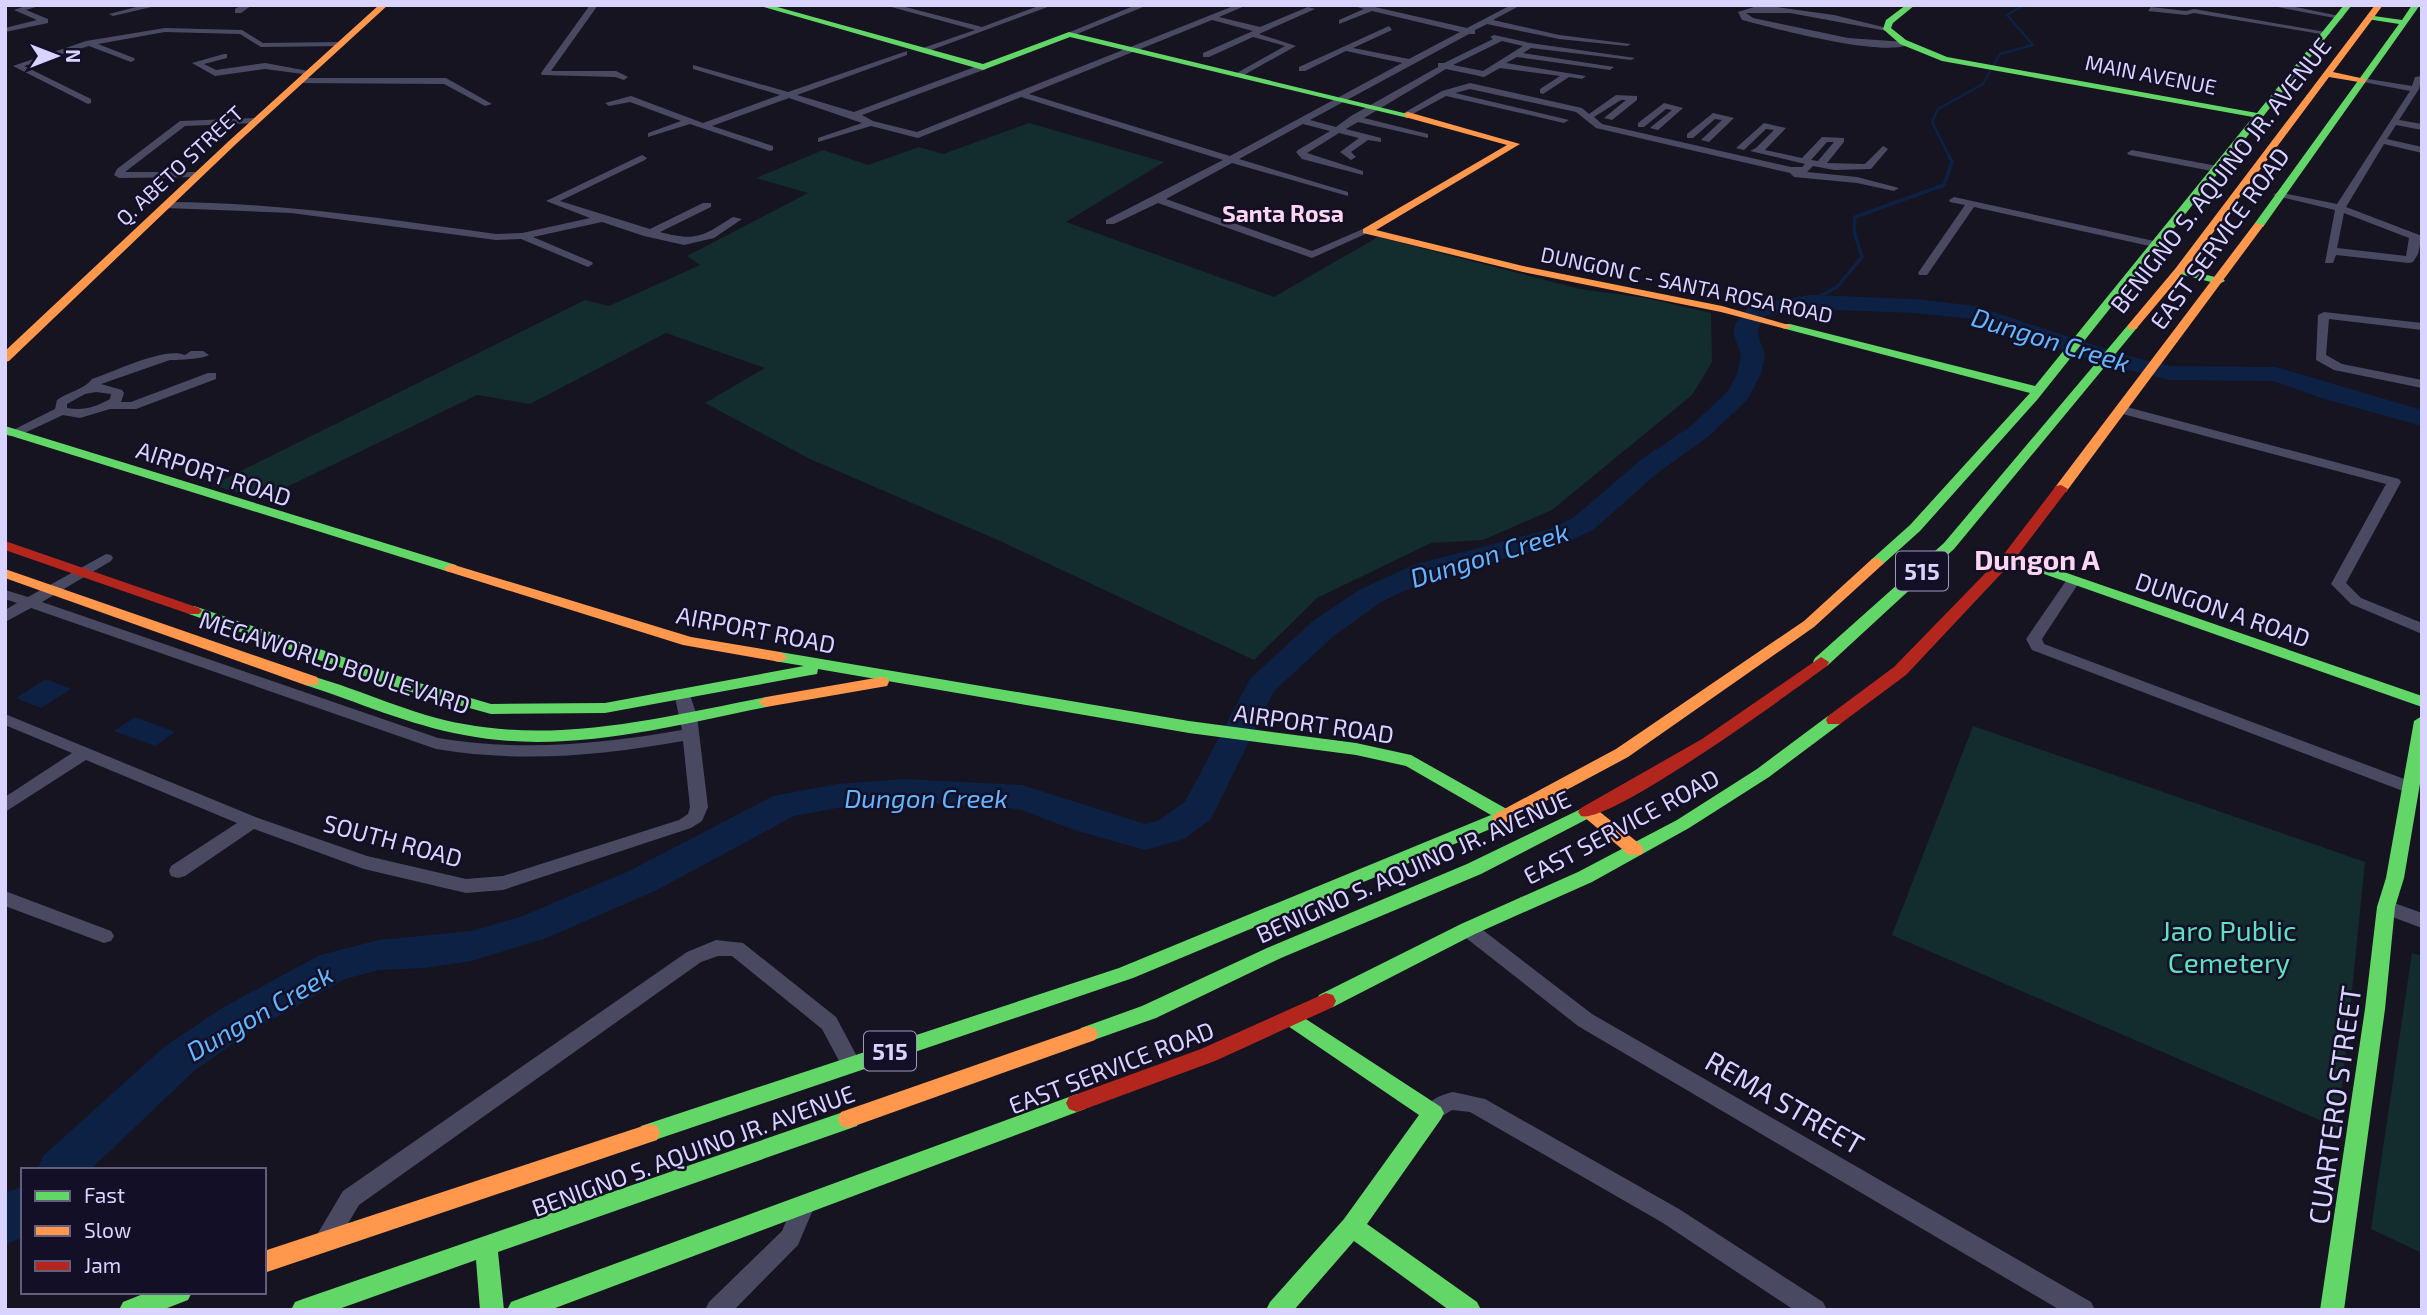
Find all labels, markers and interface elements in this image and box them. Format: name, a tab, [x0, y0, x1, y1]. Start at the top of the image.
north arrow	[21, 21, 91, 91]
street label: BENIGNO S. AQUINO JR. AVENUE	[2103, 32, 2337, 318]
text: N	[62, 49, 85, 63]
street label: MAIN AVENUE	[2083, 49, 2219, 99]
street label: Q. ABETO STREET	[110, 100, 248, 231]
street label: EAST SERVICE ROAD	[2143, 142, 2295, 334]
district label: Santa Rosa	[1222, 199, 1344, 227]
street label: DUNGON C - SANTA ROSA ROAD	[1539, 241, 1835, 327]
water label: Dungon Creek	[1968, 300, 2134, 378]
street label: AIRPORT ROAD	[133, 434, 295, 512]
water label: Dungon Creek	[1406, 515, 1572, 593]
district label: Dungon A	[1974, 542, 2101, 576]
road number: 515	[1896, 552, 1948, 590]
street label: DUNGON A ROAD	[2132, 566, 2314, 652]
street label: AIRPORT ROAD	[674, 599, 838, 659]
street label: MEGAWORLD BOULEVARD	[196, 604, 474, 720]
street label: AIRPORT ROAD	[1232, 697, 1396, 749]
street label: EAST SERVICE ROAD	[1518, 762, 1724, 890]
water label: Dungon Creek	[844, 782, 1008, 813]
street label: BENIGNO S. AQUINO JR. AVENUE	[1251, 783, 1575, 949]
street label: SOUTH ROAD	[320, 808, 466, 872]
park label: Jaro Public Cemetery	[2161, 913, 2297, 979]
water label: Dungon Creek	[180, 958, 338, 1066]
street label: CUARTERO STREET	[2300, 984, 2368, 1226]
street label: EAST SERVICE ROAD	[1004, 1015, 1218, 1119]
road number: 515	[864, 1032, 916, 1070]
street label: REMA STREET	[1700, 1043, 1870, 1161]
street label: BENIGNO S. AQUINO JR. AVENUE	[528, 1078, 858, 1222]
legend	[21, 1168, 266, 1294]
text: Fast	[84, 1182, 125, 1207]
text: Slow	[84, 1217, 131, 1242]
text: Jam	[84, 1252, 121, 1277]

